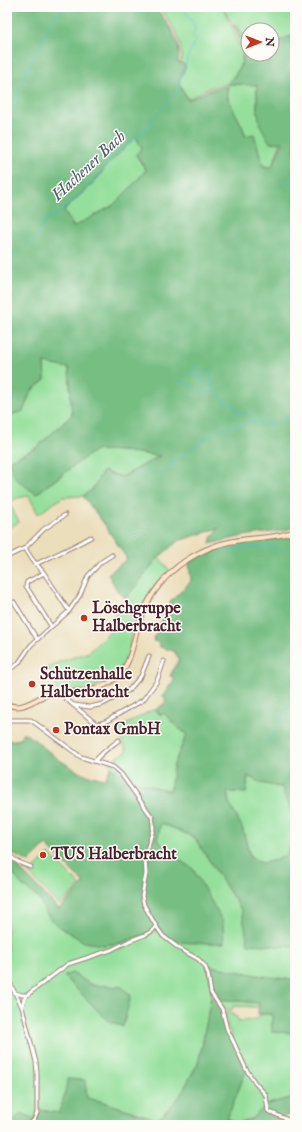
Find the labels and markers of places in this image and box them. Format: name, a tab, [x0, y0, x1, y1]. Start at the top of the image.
place label: Löschgruppe Halberbracht	[92, 599, 181, 637]
marker: Löschgruppe Halberbracht	[79, 613, 89, 623]
place label: Schützenhalle Halberbracht	[40, 665, 133, 703]
marker: Schützenhalle Halberbracht	[27, 679, 37, 689]
place label: Pontax GmbH	[64, 720, 161, 740]
marker: Pontax GmbH	[51, 725, 61, 735]
place label: TUS Halberbracht	[50, 845, 177, 865]
marker: TUS Halberbracht	[38, 850, 48, 860]

